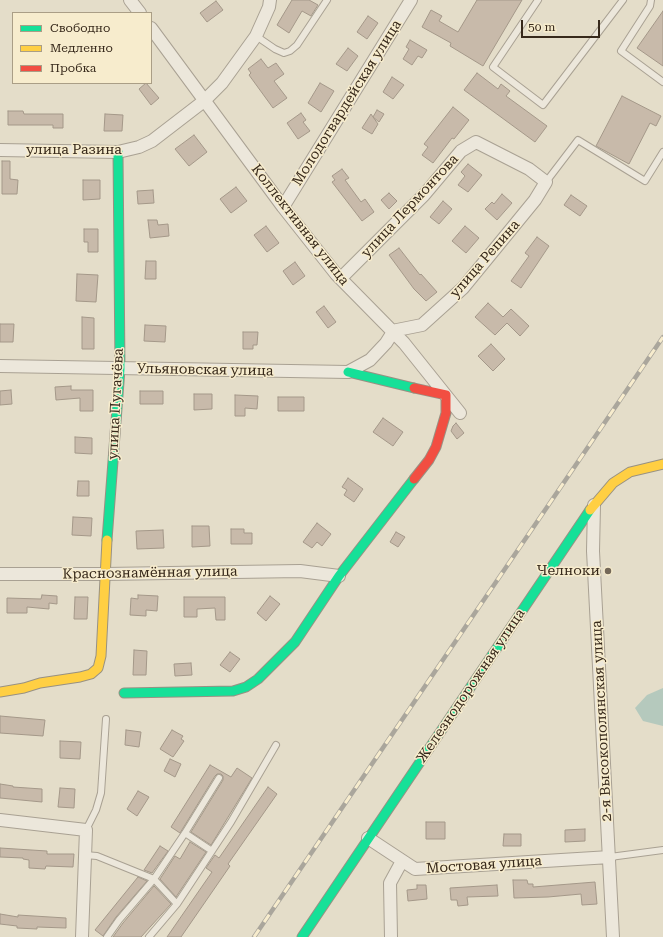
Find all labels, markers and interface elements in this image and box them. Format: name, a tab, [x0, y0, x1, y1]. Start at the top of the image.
legend	[12, 12, 152, 84]
scale bar	[523, 12, 602, 38]
street label: Молодогвардейская улица	[289, 17, 405, 189]
text: 50 m	[528, 20, 555, 34]
text: Свободно	[50, 21, 110, 35]
text: Медленно	[50, 41, 113, 55]
text: Пробка	[50, 61, 96, 75]
street label: улица Разина	[26, 142, 122, 158]
street label: улица Лермонтова	[358, 151, 462, 261]
street label: Коллективная улица	[248, 161, 352, 289]
street label: улица Репина	[447, 217, 523, 301]
street label: улица Пугачёва	[105, 348, 127, 460]
street label: Ульяновская улица	[137, 360, 273, 380]
street label: Краснознамённая улица	[62, 563, 238, 583]
place label: Челноки	[537, 563, 600, 579]
marker: Челноки	[603, 566, 613, 576]
street label: Железнодорожная улица	[413, 606, 529, 766]
street label: 2-я Высокополянская улица	[588, 620, 616, 822]
street label: Мостовая улица	[426, 853, 542, 877]

